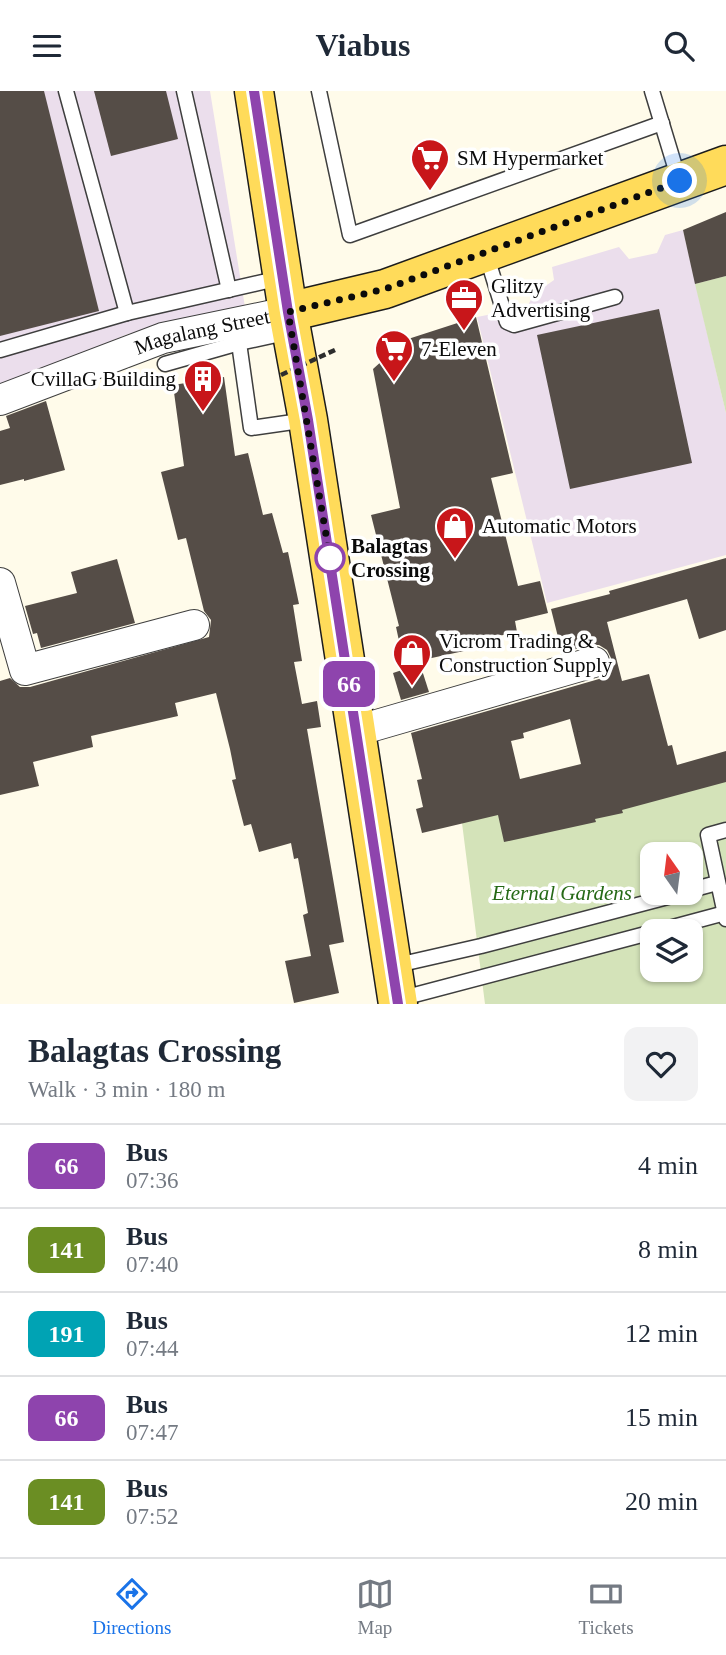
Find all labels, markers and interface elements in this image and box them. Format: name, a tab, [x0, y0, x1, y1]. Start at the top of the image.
icon: menu	[28, 27, 66, 65]
text: Viabus	[316, 27, 410, 63]
icon: search	[660, 27, 698, 65]
supermarket icon: SM Hypermarket	[409, 137, 451, 192]
place label: SM Hypermarket	[457, 146, 604, 170]
your location	[662, 163, 697, 198]
place label: Glitzy Advertising	[491, 274, 591, 322]
office icon: Glitzy Advertising	[443, 277, 485, 332]
street label: Magalang Street	[131, 304, 272, 360]
supermarket icon: 7-Eleven	[373, 328, 415, 383]
place label: 7-Eleven	[421, 337, 497, 361]
building icon: CvillaG Building	[182, 358, 224, 413]
place label: CvillaG Building	[31, 367, 176, 391]
shop icon: Automatic Motors	[434, 505, 476, 560]
place label: Automatic Motors	[482, 514, 637, 538]
place label: Balagtas Crossing	[351, 534, 430, 582]
marker: Balagtas Crossing	[315, 543, 345, 573]
place label: Vicrom Trading & Construction Supply	[439, 629, 613, 677]
shop icon: Vicrom Trading & Construction Supply	[391, 632, 433, 687]
line badge: 66	[318, 661, 380, 707]
text: 66	[337, 671, 361, 697]
north arrow	[640, 842, 704, 905]
map controls	[640, 842, 703, 982]
park label: Eternal Gardens	[491, 881, 632, 905]
button: layers	[640, 919, 703, 982]
button: heart	[624, 1027, 698, 1101]
text: Balagtas Crossing	[28, 1033, 281, 1069]
text: Walk · 3 min · 180 m	[28, 1077, 225, 1102]
text: Bus	[126, 1138, 168, 1167]
text: 4 min	[638, 1151, 698, 1180]
text: 66	[55, 1153, 79, 1179]
text: 07:36	[126, 1168, 178, 1193]
text: Bus	[126, 1222, 168, 1251]
text: 8 min	[638, 1235, 698, 1264]
text: 141	[49, 1237, 85, 1263]
text: 07:40	[126, 1252, 178, 1277]
text: Bus	[126, 1306, 168, 1335]
text: 12 min	[625, 1319, 698, 1348]
text: 191	[49, 1321, 85, 1347]
text: 07:44	[126, 1336, 178, 1361]
text: Bus	[126, 1390, 168, 1419]
text: 15 min	[625, 1403, 698, 1432]
text: 66	[55, 1405, 79, 1431]
text: 07:47	[126, 1420, 178, 1445]
text: Bus	[126, 1474, 168, 1503]
text: 20 min	[625, 1487, 698, 1516]
text: 141	[49, 1489, 85, 1515]
text: 07:52	[126, 1504, 178, 1529]
tab: Directions	[92, 1575, 171, 1639]
tab: Map	[356, 1575, 394, 1639]
tab: Tickets	[578, 1575, 634, 1639]

